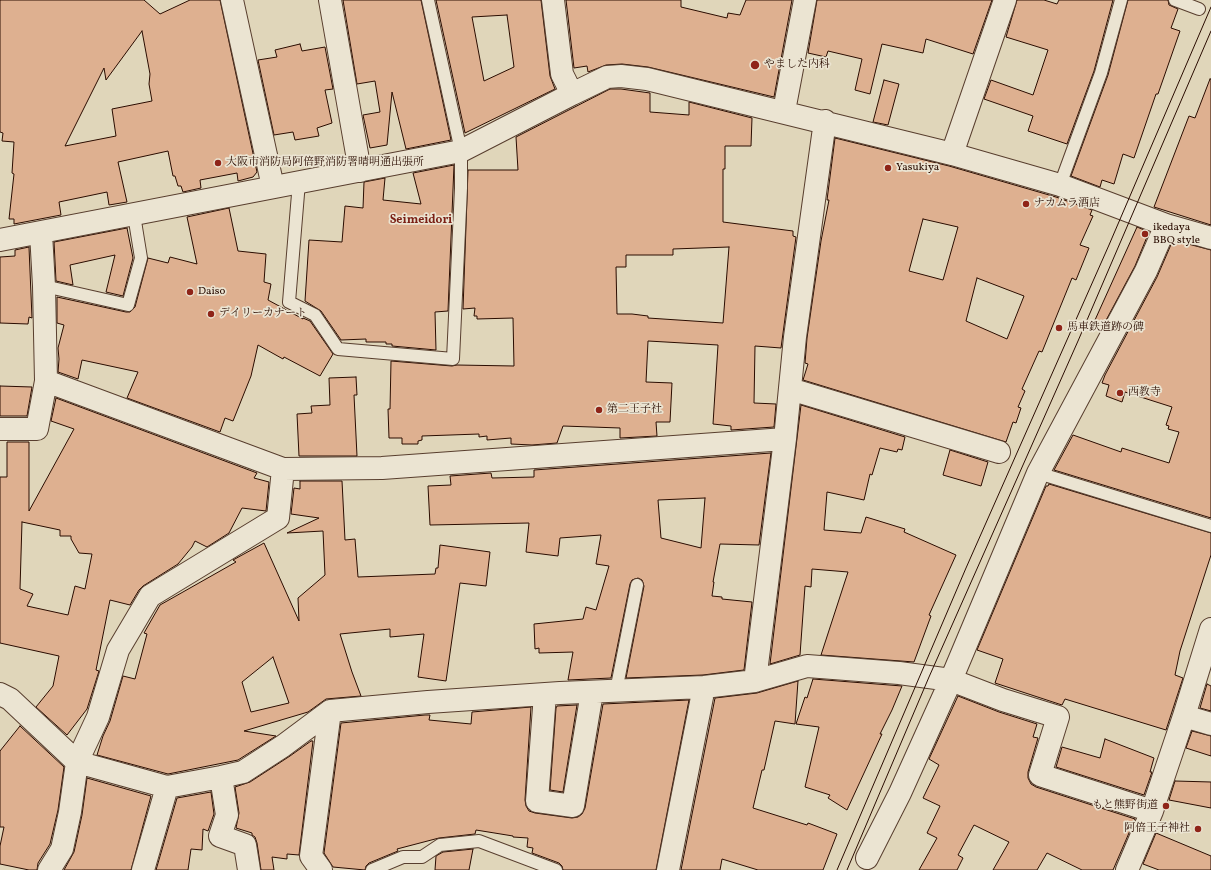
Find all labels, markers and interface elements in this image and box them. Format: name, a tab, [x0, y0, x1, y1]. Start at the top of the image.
place label: やました内科	[764, 58, 830, 72]
marker: やました内科	[749, 59, 761, 71]
place label: 大阪市消防局阿倍野消防署晴明通出張所	[226, 156, 424, 170]
marker: 大阪市消防局阿倍野消防署晴明通出張所	[213, 158, 223, 168]
place label: Yasukiya	[896, 161, 939, 175]
marker: Yasukiya	[883, 163, 893, 173]
place label: ナカムラ酒店	[1034, 197, 1100, 211]
marker: ナカムラ酒店	[1021, 199, 1031, 209]
district label: Seimeidori	[390, 214, 452, 228]
place label: ikedaya BBQ style	[1153, 221, 1200, 247]
marker: ikedaya BBQ style	[1140, 229, 1150, 239]
place label: Daiso	[198, 285, 225, 299]
marker: Daiso	[185, 287, 195, 297]
place label: デイリーカナート	[219, 307, 307, 321]
marker: デイリーカナート	[206, 309, 216, 319]
place label: 馬車鉄道跡の碑	[1067, 321, 1144, 335]
marker: 馬車鉄道跡の碑	[1054, 323, 1064, 333]
place label: 西教寺	[1128, 386, 1161, 400]
marker: 西教寺	[1115, 388, 1125, 398]
place label: 第二王子社	[607, 403, 662, 417]
marker: 第二王子社	[594, 405, 604, 415]
place label: もと熊野街道	[1092, 799, 1158, 813]
marker: もと熊野街道	[1161, 801, 1171, 811]
place label: 阿倍王子神社	[1124, 822, 1190, 836]
marker: 阿倍王子神社	[1193, 824, 1203, 834]

